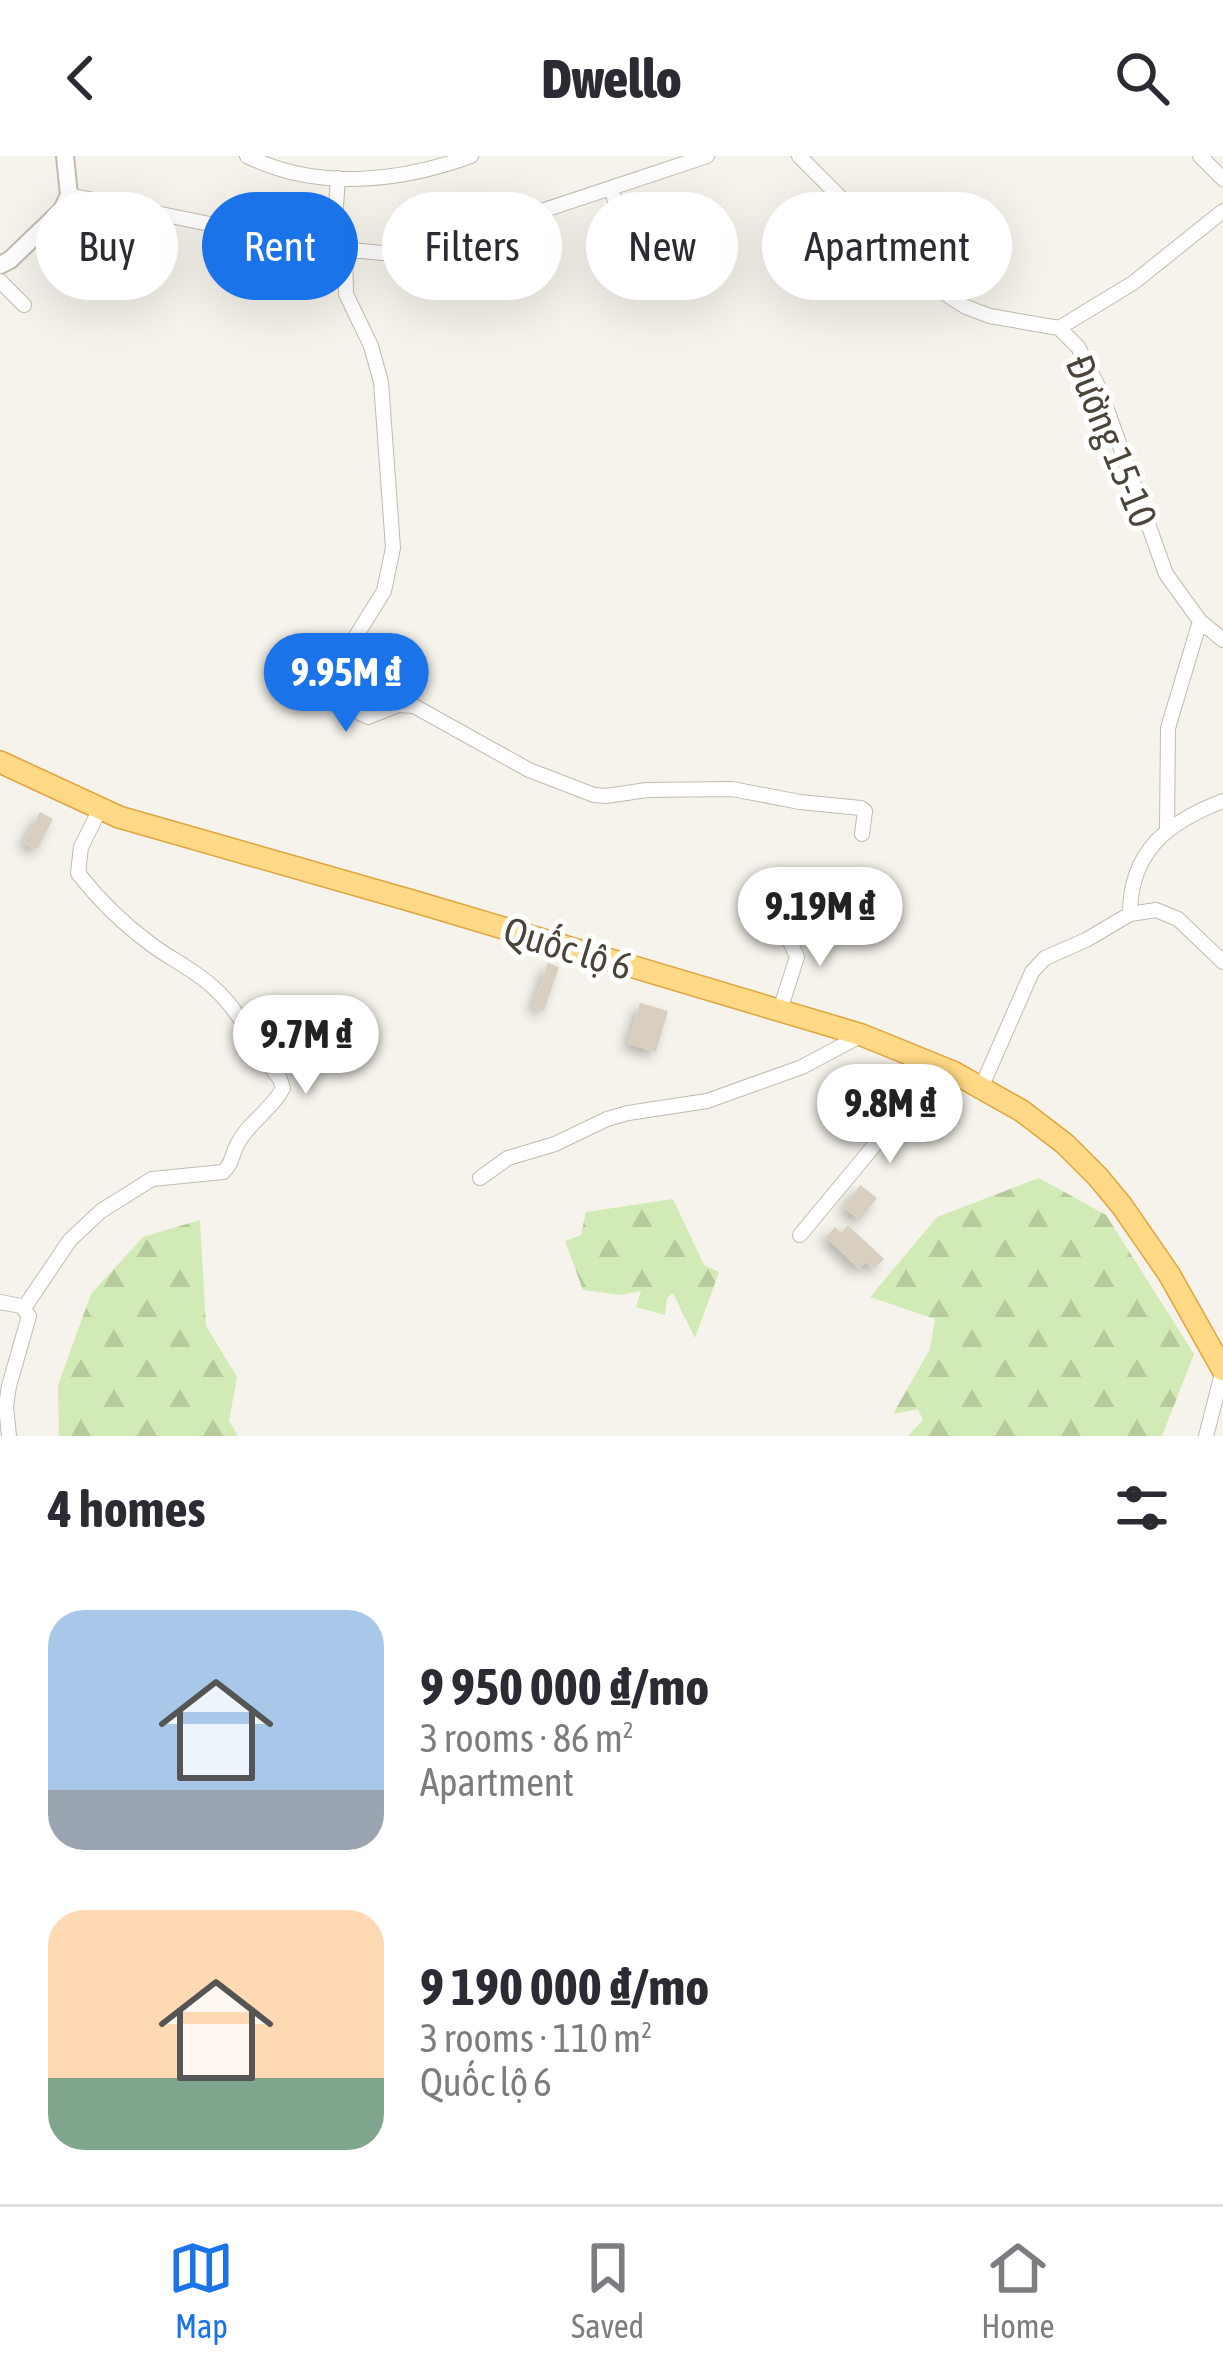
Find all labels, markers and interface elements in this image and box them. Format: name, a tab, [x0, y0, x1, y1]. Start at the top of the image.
icon: back	[48, 45, 114, 111]
icon: search	[1109, 45, 1175, 111]
text: Dwello	[542, 48, 681, 109]
chip: Buy	[36, 192, 178, 300]
chip: Rent	[202, 192, 358, 300]
chip: Filters	[382, 192, 562, 300]
chip: New	[586, 192, 738, 300]
chip: Apartment	[762, 192, 1012, 300]
street label: Đường 15-10	[1058, 349, 1166, 533]
pin: 9.95M ₫	[235, 633, 457, 735]
text: 9.95M ₫	[291, 650, 401, 694]
pin: 9.19M ₫	[709, 867, 931, 969]
text: 9.19M ₫	[765, 884, 875, 928]
street label: Quốc lộ 6	[499, 908, 637, 988]
pin: 9.7M ₫	[208, 995, 404, 1097]
text: 9.7M ₫	[260, 1012, 352, 1056]
pin: 9.8M ₫	[792, 1064, 988, 1166]
text: 9.8M ₫	[844, 1081, 936, 1125]
icon: filters	[1109, 1475, 1175, 1541]
text: 4 homes	[48, 1479, 206, 1538]
text: 9 950 000 ₫/mo	[420, 1657, 709, 1716]
icon: home	[144, 1658, 288, 1802]
text: 3 rooms · 86 m²	[420, 1716, 634, 1760]
text: Apartment	[420, 1760, 574, 1804]
text: 9 190 000 ₫/mo	[420, 1957, 709, 2016]
icon: home	[144, 1958, 288, 2102]
text: 3 rooms · 110 m²	[420, 2016, 652, 2060]
text: Quốc lộ 6	[420, 2060, 552, 2104]
tab: Map	[168, 2235, 234, 2345]
tab: Saved	[571, 2235, 644, 2345]
tab: Home	[981, 2235, 1055, 2345]

